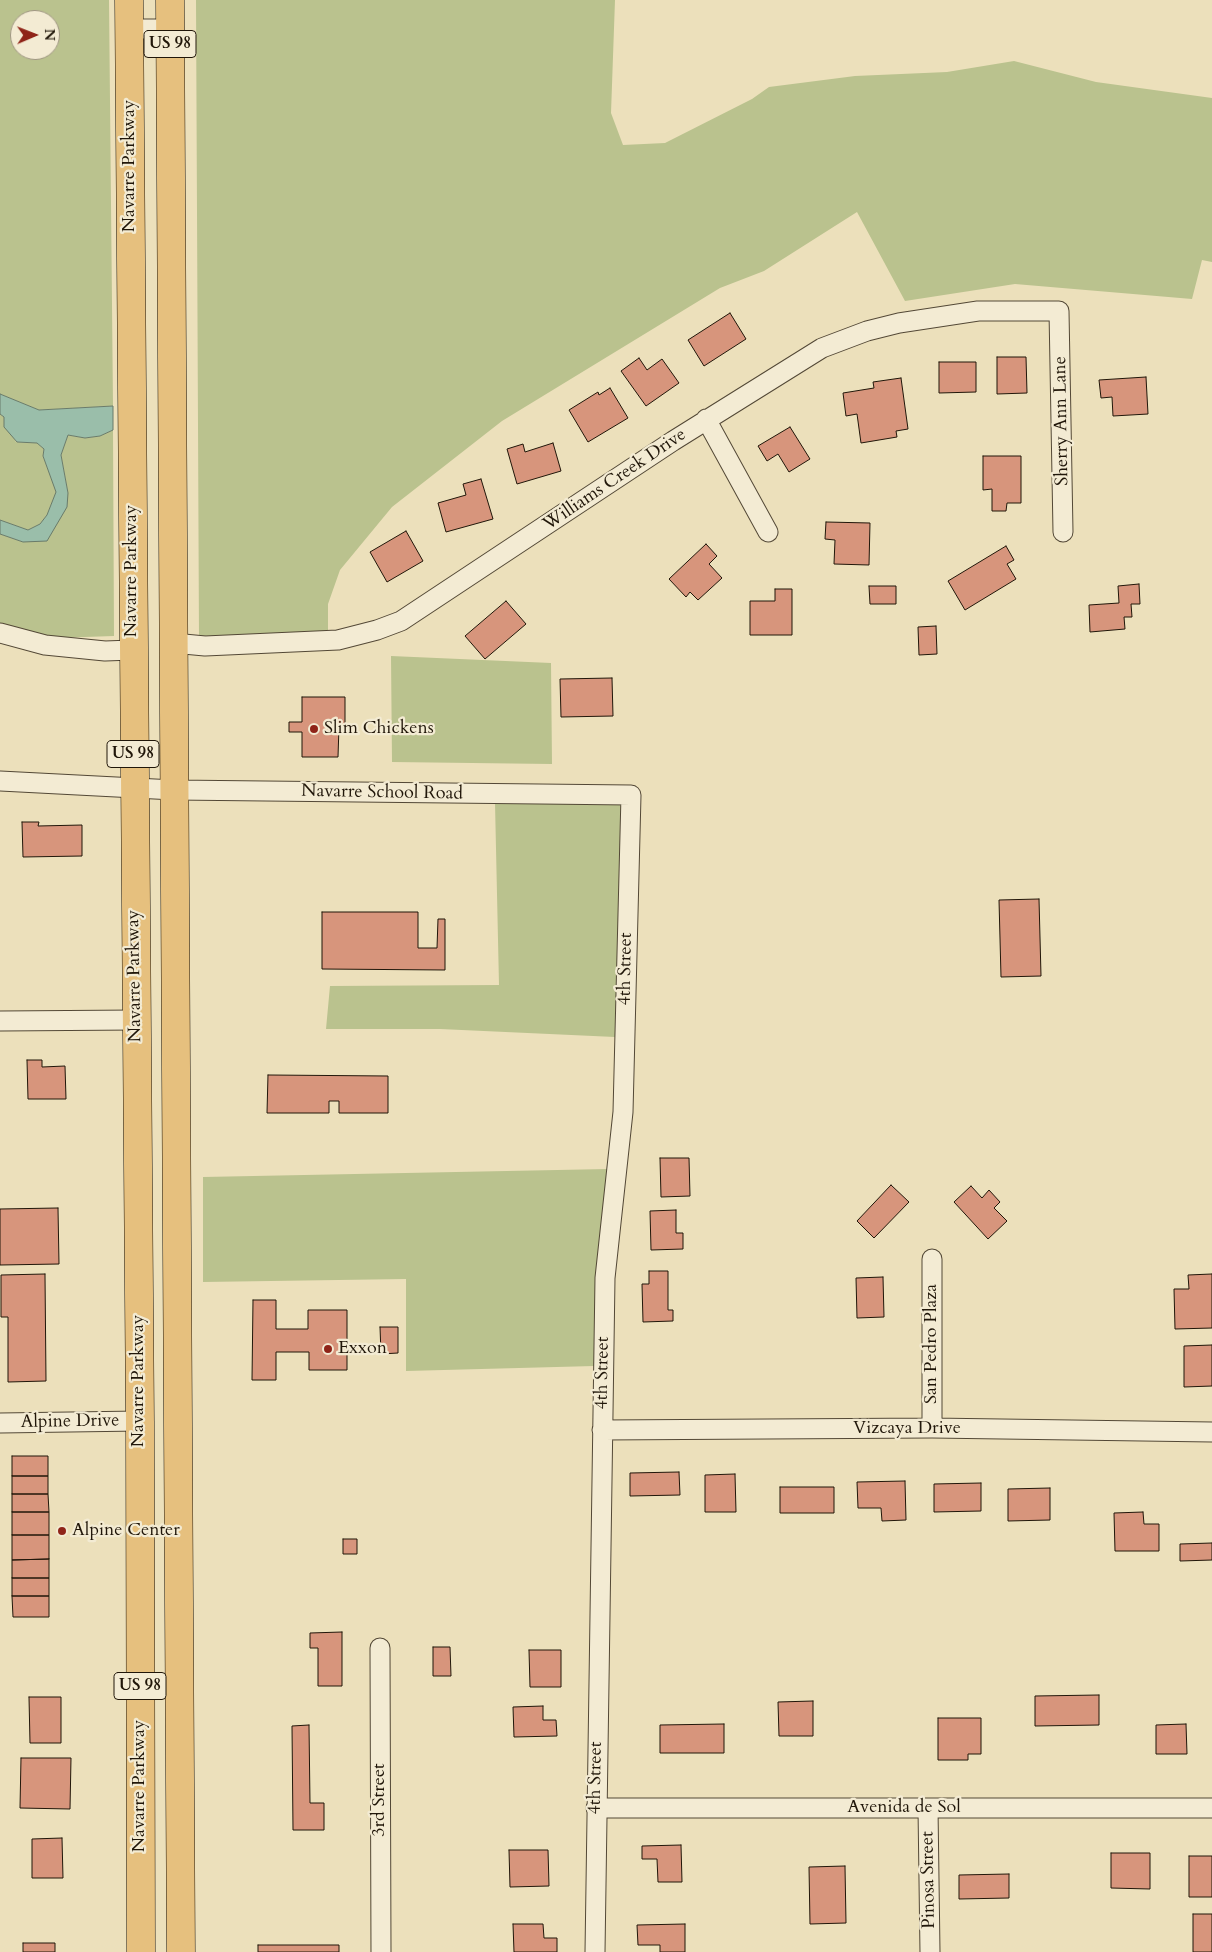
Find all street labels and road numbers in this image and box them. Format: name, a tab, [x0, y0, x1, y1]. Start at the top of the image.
road number: US 98	[144, 31, 196, 58]
street label: Navarre Parkway	[119, 100, 141, 232]
street label: Sherry Ann Lane	[1050, 356, 1074, 486]
street label: Williams Creek Drive	[539, 424, 691, 536]
street label: Navarre Parkway	[121, 505, 143, 637]
road number: US 98	[107, 741, 159, 768]
street label: Navarre School Road	[301, 781, 463, 805]
street label: Navarre Parkway	[123, 910, 147, 1042]
street label: 4th Street	[615, 932, 637, 1006]
street label: San Pedro Plaza	[921, 1284, 943, 1404]
street label: Navarre Parkway	[128, 1315, 150, 1447]
street label: 4th Street	[592, 1336, 614, 1410]
street label: Alpine Drive	[20, 1410, 120, 1434]
street label: Vizcaya Drive	[853, 1418, 961, 1440]
road number: US 98	[114, 1672, 166, 1700]
street label: Navarre Parkway	[129, 1720, 151, 1852]
street label: 4th Street	[585, 1741, 607, 1815]
street label: 3rd Street	[369, 1763, 391, 1837]
street label: Avenida de Sol	[847, 1797, 961, 1819]
street label: Pinosa Street	[917, 1831, 941, 1929]

